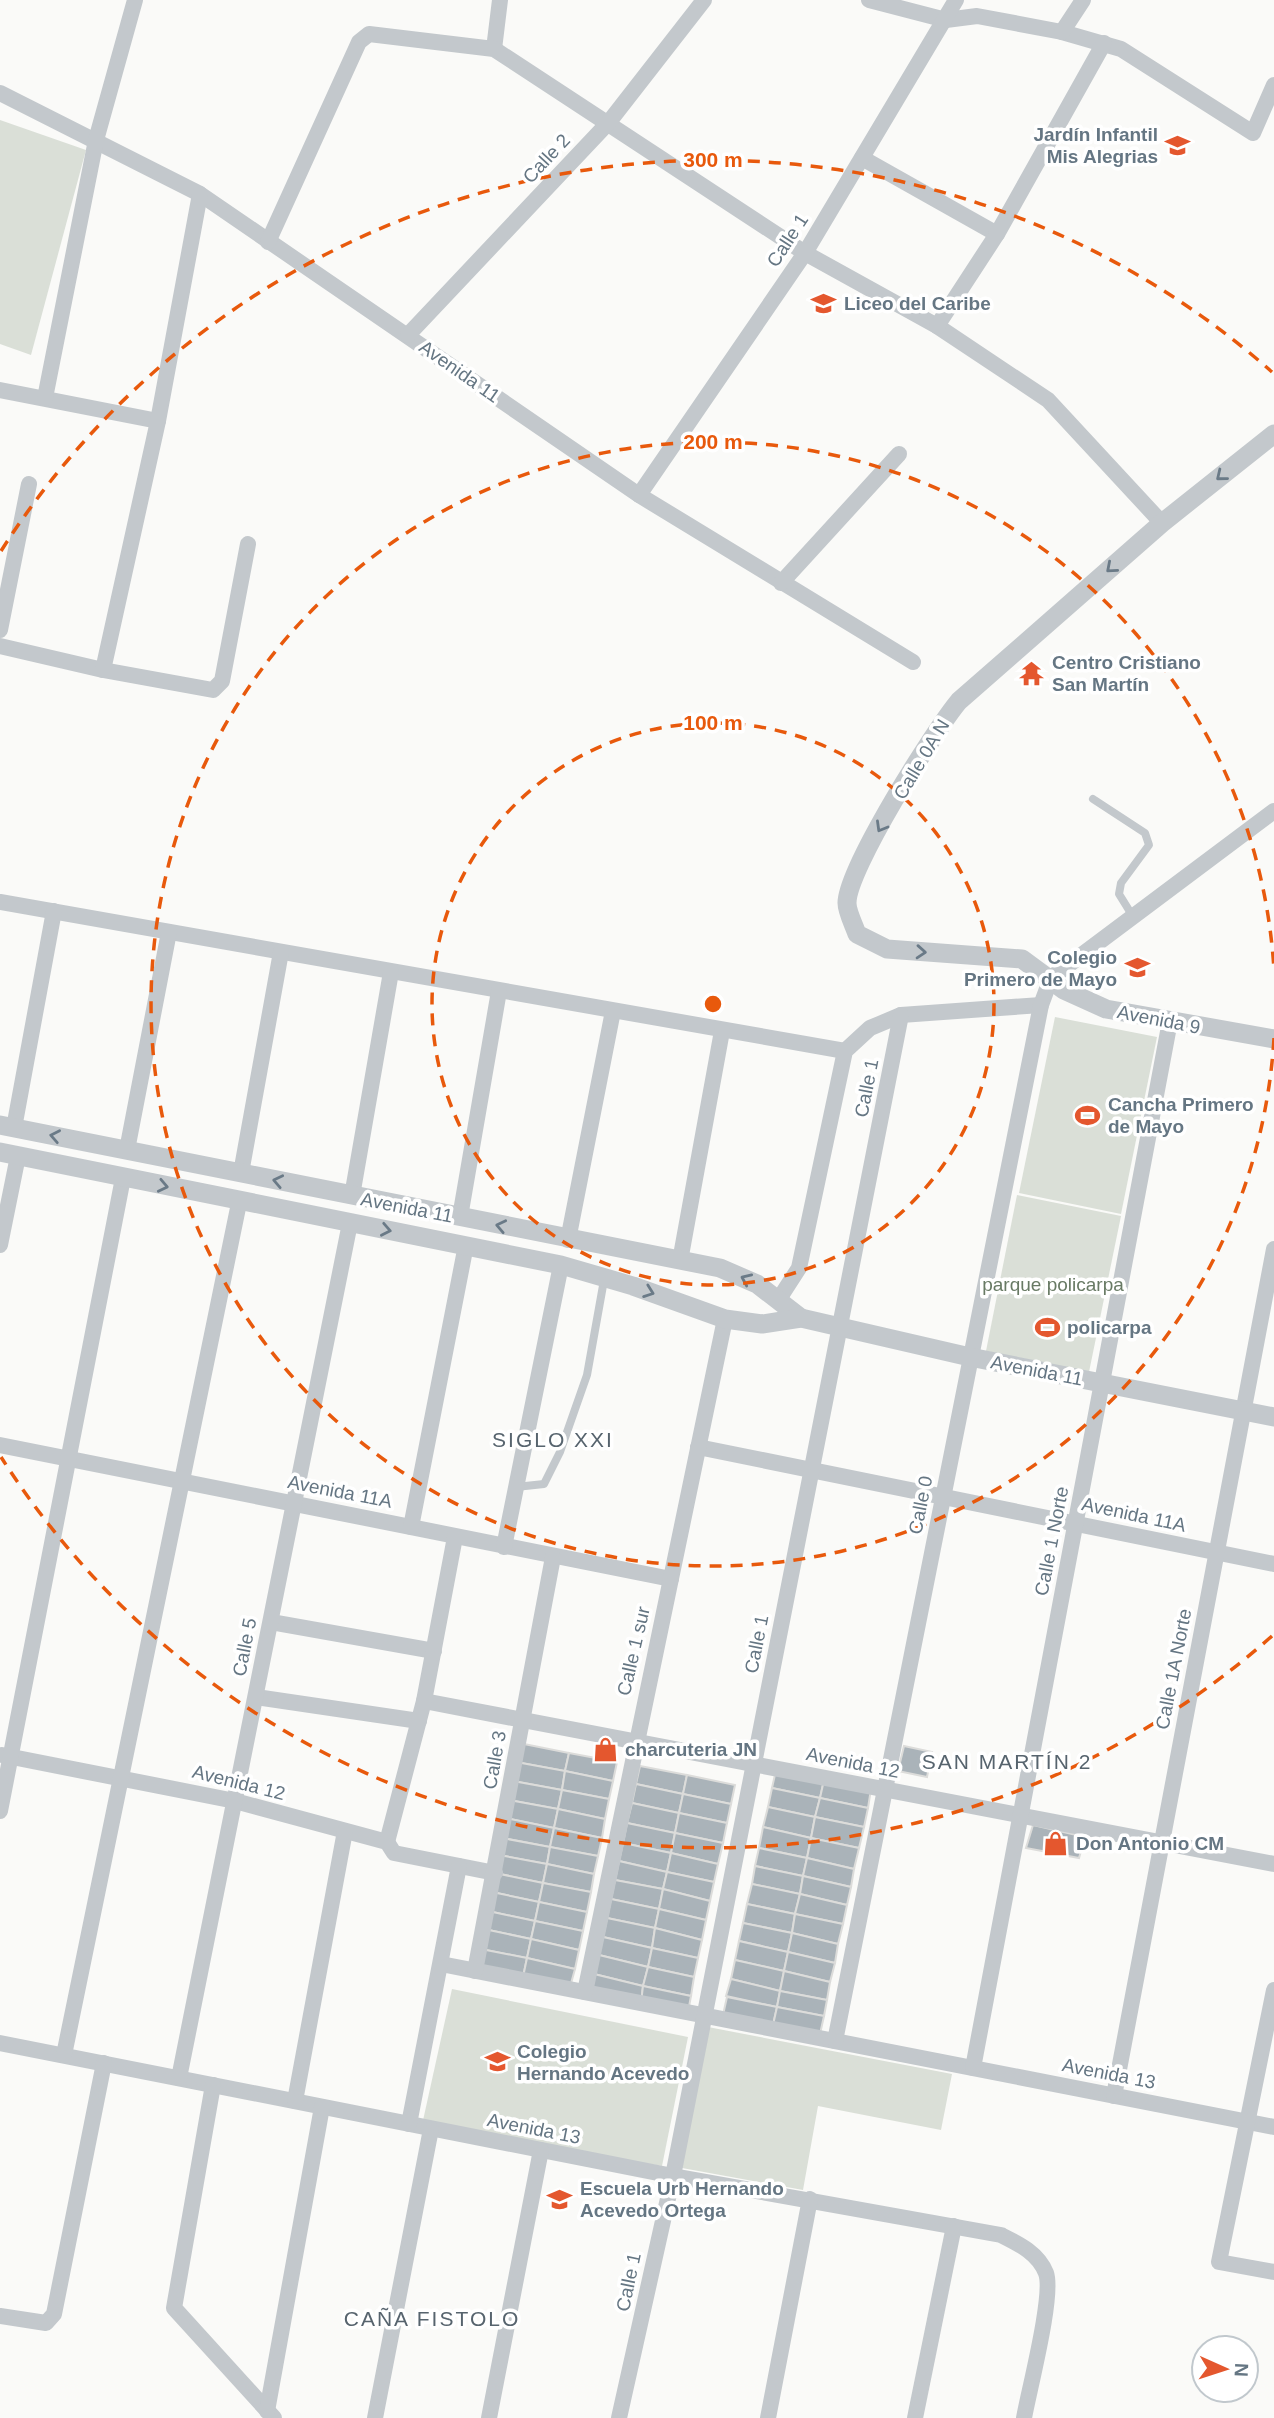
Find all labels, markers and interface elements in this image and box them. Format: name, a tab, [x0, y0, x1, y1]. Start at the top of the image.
place label: Jardín Infantil Mis Alegrias	[1033, 124, 1158, 167]
street label: Calle 2	[519, 130, 574, 187]
school or university icon: Jardín Infantil Mis Alegrias	[1164, 131, 1192, 159]
text: 300 m	[683, 148, 743, 171]
street label: Calle 1	[763, 210, 812, 271]
school or university icon: Liceo del Caribe	[810, 289, 838, 317]
place label: Liceo del Caribe	[844, 293, 991, 314]
street label: Avenida 11	[415, 336, 504, 407]
text: 200 m	[683, 430, 743, 453]
one-way arrow	[1216, 468, 1228, 481]
one-way arrow	[1106, 560, 1119, 572]
place label: Centro Cristiano San Martín	[1052, 652, 1201, 695]
temple icon: Centro Cristiano San Martín	[1018, 659, 1046, 687]
text: 100 m	[683, 711, 743, 734]
street label: Calle 0A N	[889, 715, 954, 803]
one-way arrow	[876, 819, 889, 832]
one-way arrow	[916, 944, 927, 959]
place label: Colegio Primero de Mayo	[964, 947, 1117, 990]
school or university icon: Colegio Primero de Mayo	[1123, 954, 1151, 982]
centre of rings	[701, 992, 725, 1016]
street label: Avenida 9	[1116, 1001, 1202, 1038]
street label: Calle 1	[851, 1057, 882, 1119]
place label: Cancha Primero de Mayo	[1108, 1094, 1254, 1137]
sports icon: Cancha Primero de Mayo	[1074, 1101, 1102, 1129]
one-way arrow	[49, 1129, 61, 1144]
one-way arrow	[272, 1174, 284, 1189]
one-way arrow	[157, 1178, 169, 1193]
street label: Avenida 11	[359, 1188, 455, 1227]
one-way arrow	[495, 1219, 507, 1234]
one-way arrow	[380, 1222, 392, 1237]
one-way arrow	[740, 1273, 753, 1287]
park label: parque policarpa	[982, 1274, 1124, 1295]
one-way arrow	[643, 1283, 655, 1297]
sports icon: policarpa	[1033, 1313, 1061, 1341]
place label: policarpa	[1067, 1317, 1152, 1338]
street label: Avenida 11	[989, 1351, 1085, 1390]
district label: SIGLO XXI	[492, 1428, 614, 1451]
street label: Avenida 11A	[286, 1471, 394, 1512]
street label: Calle 0	[905, 1474, 936, 1536]
street label: Calle 1 Norte	[1031, 1485, 1072, 1598]
street label: Avenida 11A	[1080, 1493, 1188, 1536]
street label: Calle 1 sur	[613, 1604, 654, 1698]
street label: Calle 1A Norte	[1151, 1607, 1195, 1731]
street label: Calle 1	[741, 1613, 772, 1675]
street label: Calle 5	[229, 1616, 260, 1678]
street label: Calle 3	[479, 1729, 510, 1791]
shop icon: charcuteria JN	[591, 1735, 619, 1763]
place label: charcuteria JN	[625, 1739, 757, 1760]
street label: Avenida 12	[804, 1743, 901, 1782]
district label: SAN MARTÍN 2	[922, 1750, 1092, 1773]
street label: Avenida 12	[190, 1761, 287, 1804]
shop icon: Don Antonio CM	[1042, 1829, 1070, 1857]
place label: Don Antonio CM	[1076, 1833, 1224, 1854]
place label: Colegio Hernando Acevedo	[517, 2041, 689, 2084]
school or university icon: Colegio Hernando Acevedo	[483, 2048, 511, 2076]
street label: Avenida 13	[1060, 2054, 1157, 2093]
street label: Avenida 13	[485, 2109, 582, 2148]
place label: Escuela Urb Hernando Acevedo Ortega	[580, 2178, 784, 2221]
school or university icon: Escuela Urb Hernando Acevedo Ortega	[546, 2185, 574, 2213]
street label: Calle 1	[612, 2251, 645, 2313]
district label: CAÑA FISTOLO	[344, 2307, 520, 2330]
north arrow	[1190, 2334, 1260, 2404]
text: N	[1231, 2362, 1252, 2377]

